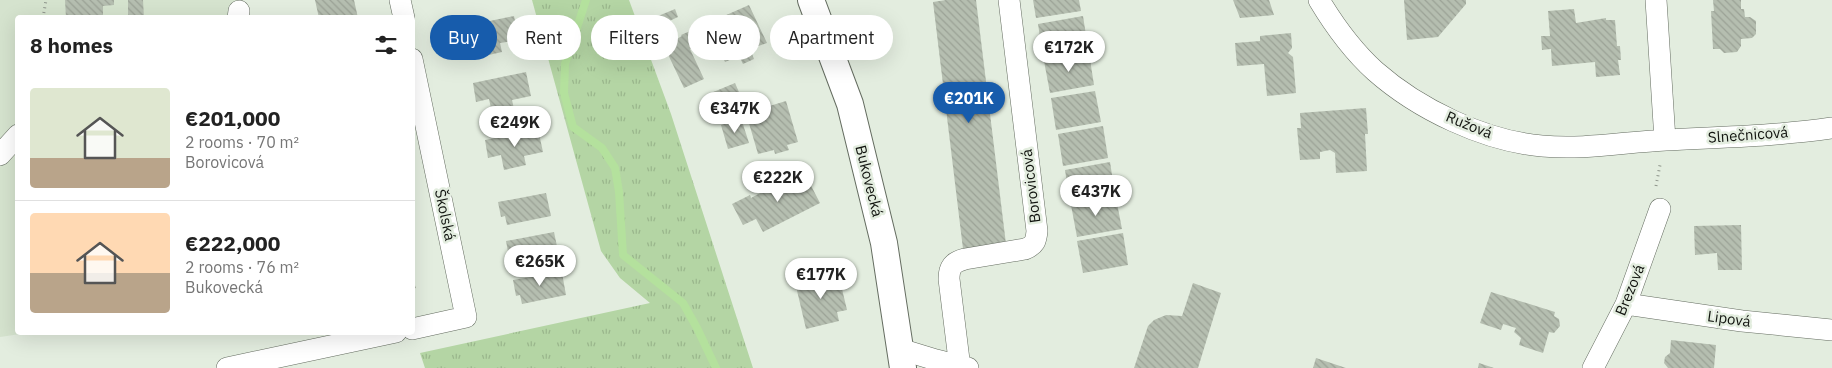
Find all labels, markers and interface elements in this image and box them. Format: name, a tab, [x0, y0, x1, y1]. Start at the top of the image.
chip: Buy	[430, 15, 497, 60]
chip: Rent	[507, 15, 581, 60]
chip: Filters	[591, 15, 678, 60]
chip: New	[688, 15, 760, 60]
chip: Apartment	[770, 15, 893, 60]
pin: €172K	[1034, 30, 1104, 73]
text: 8 homes	[30, 31, 113, 59]
icon: filters	[372, 31, 400, 59]
text: €172K	[1044, 37, 1094, 57]
pin: €201K	[934, 82, 1004, 124]
text: €201K	[944, 88, 994, 108]
pin: €347K	[700, 92, 770, 134]
text: €347K	[710, 98, 760, 118]
text: €201,000	[185, 104, 280, 132]
pin: €249K	[480, 106, 550, 148]
street label: Ružová	[1443, 107, 1495, 142]
icon: home	[70, 108, 130, 168]
text: €249K	[490, 112, 540, 132]
street label: Slnečnicová	[1707, 122, 1789, 147]
text: 2 rooms · 70 m²	[185, 132, 299, 152]
street label: Bukovecká	[851, 143, 888, 219]
street label: Borovicová	[1017, 148, 1044, 224]
text: Borovicová	[185, 152, 264, 172]
pin: €222K	[743, 160, 813, 203]
text: €222K	[753, 167, 803, 187]
pin: €437K	[1061, 174, 1131, 217]
text: €437K	[1071, 181, 1121, 201]
street label: Školská	[431, 187, 460, 242]
text: €222,000	[185, 229, 280, 257]
icon: home	[70, 233, 130, 293]
pin: €265K	[505, 244, 575, 287]
text: €265K	[515, 251, 565, 271]
text: 2 rooms · 76 m²	[185, 257, 299, 277]
pin: €177K	[786, 258, 856, 300]
street label: Brezová	[1611, 261, 1648, 318]
text: €177K	[796, 264, 846, 284]
text: Bukovecká	[185, 277, 263, 297]
street label: Lipová	[1706, 306, 1752, 331]

